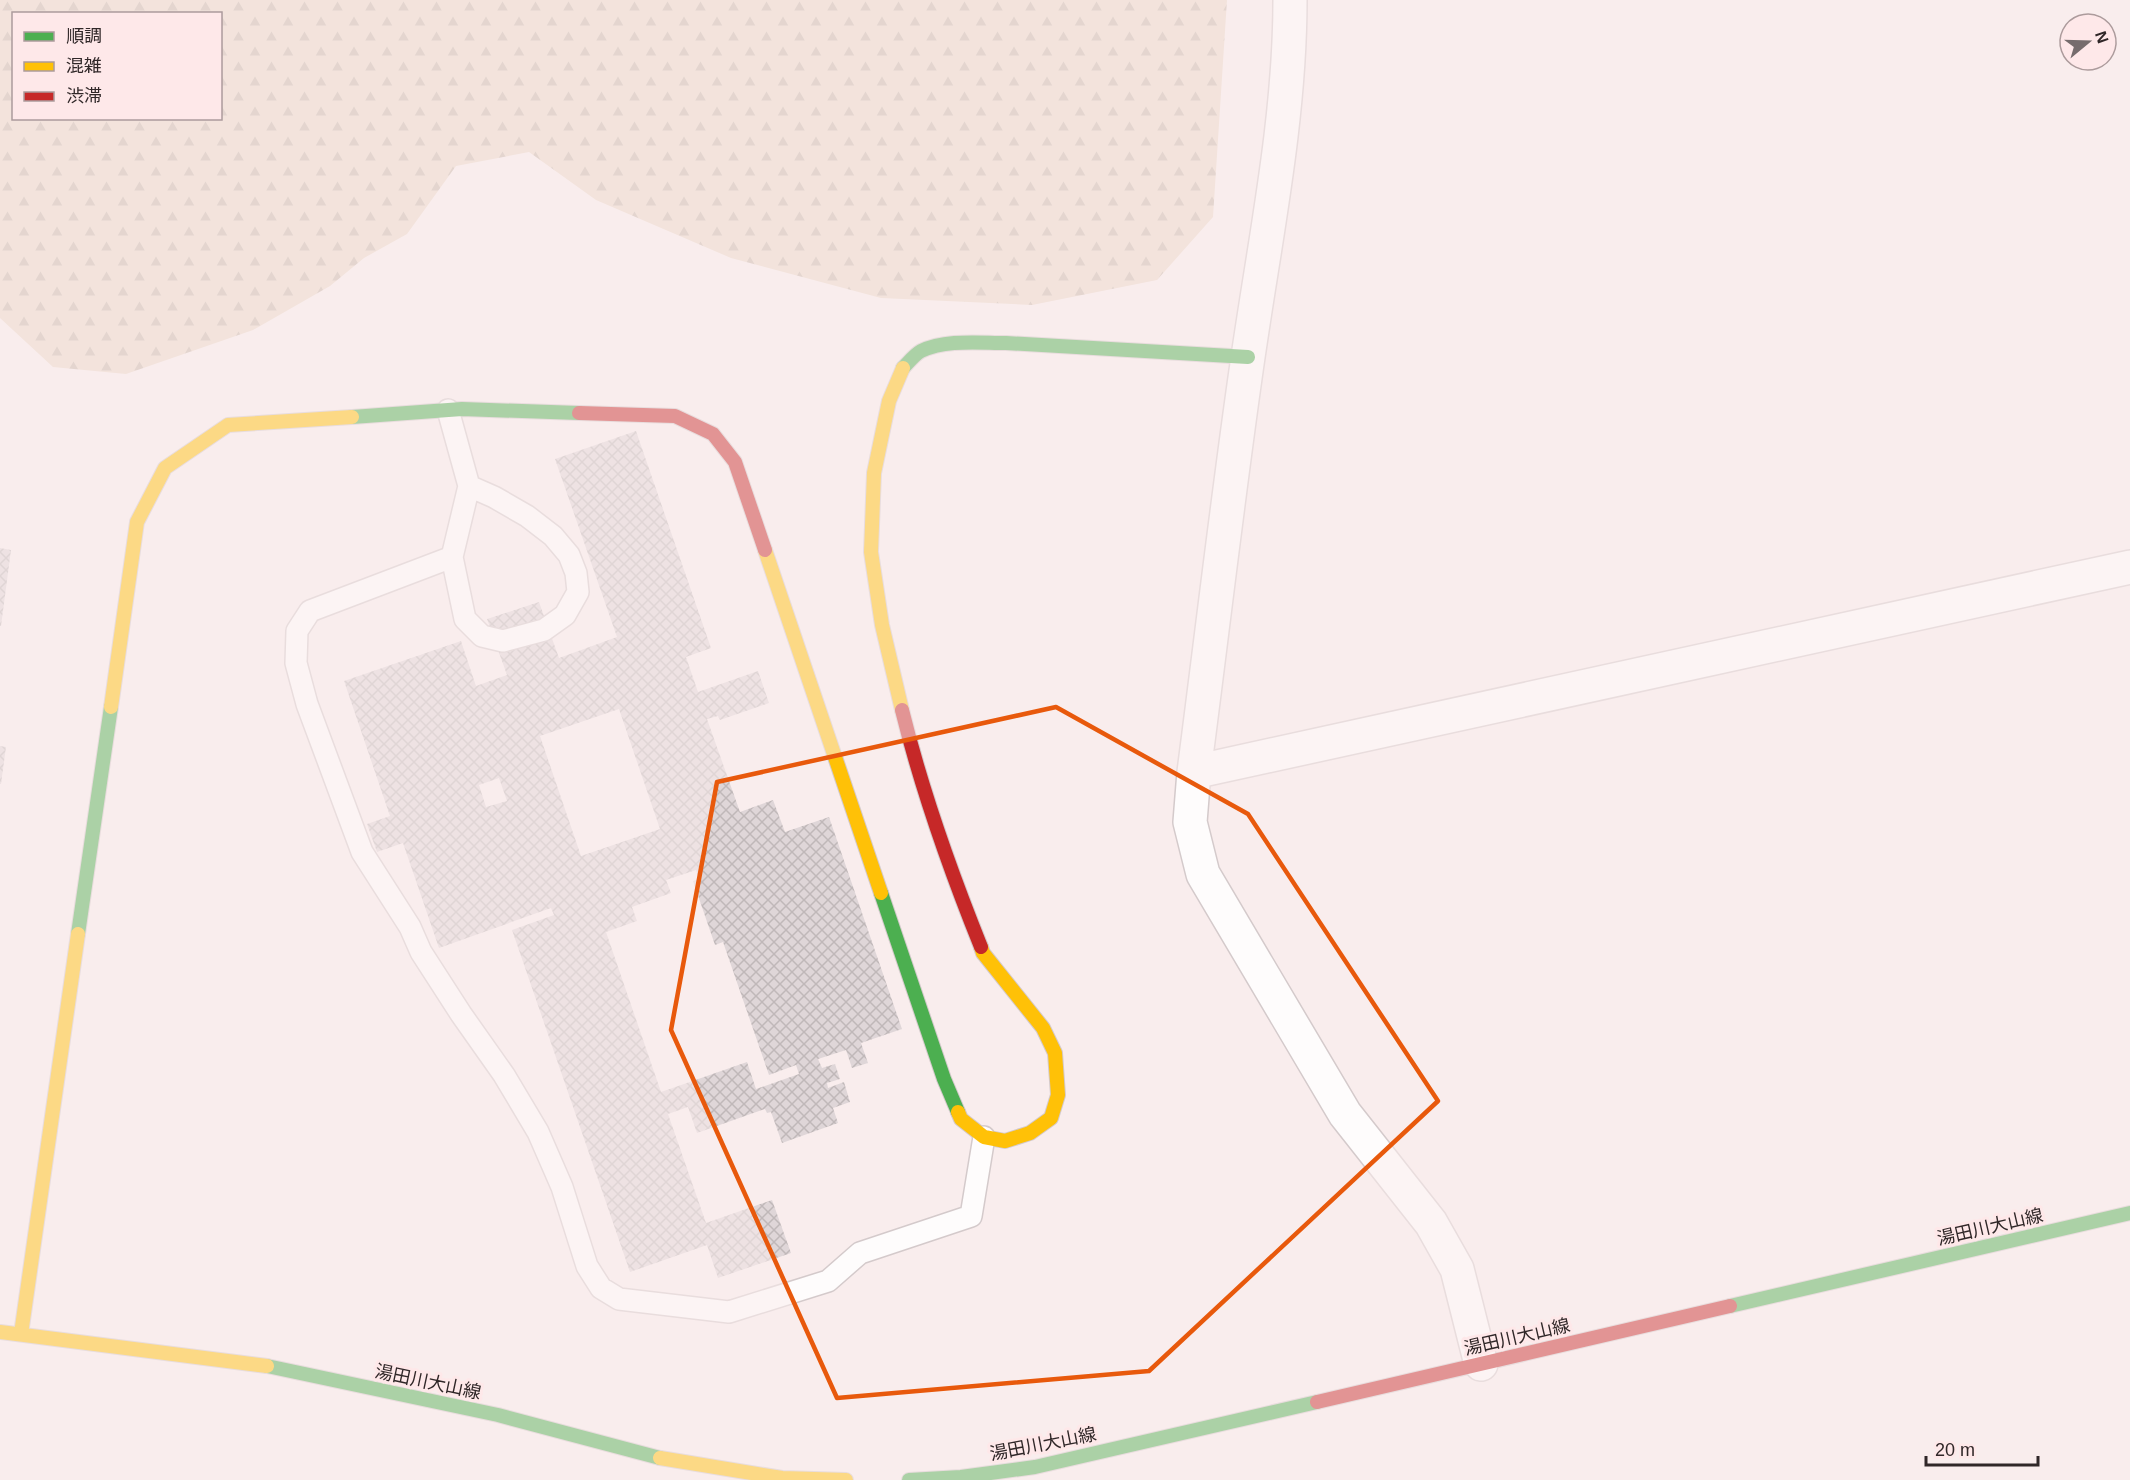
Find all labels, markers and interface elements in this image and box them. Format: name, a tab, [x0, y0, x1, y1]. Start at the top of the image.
legend	[12, 12, 222, 120]
north arrow	[2058, 12, 2118, 72]
text: 順調	[66, 26, 102, 46]
text: N	[2092, 29, 2112, 46]
text: 混雑	[66, 56, 102, 76]
text: 渋滞	[66, 86, 102, 106]
street label: 湯田川大山線	[1935, 1205, 2045, 1249]
street label: 湯田川大山線	[1462, 1315, 1572, 1359]
street label: 湯田川大山線	[373, 1361, 483, 1403]
street label: 湯田川大山線	[988, 1424, 1098, 1464]
scale bar	[1926, 1429, 2038, 1467]
text: 20 m	[1935, 1440, 1975, 1460]

